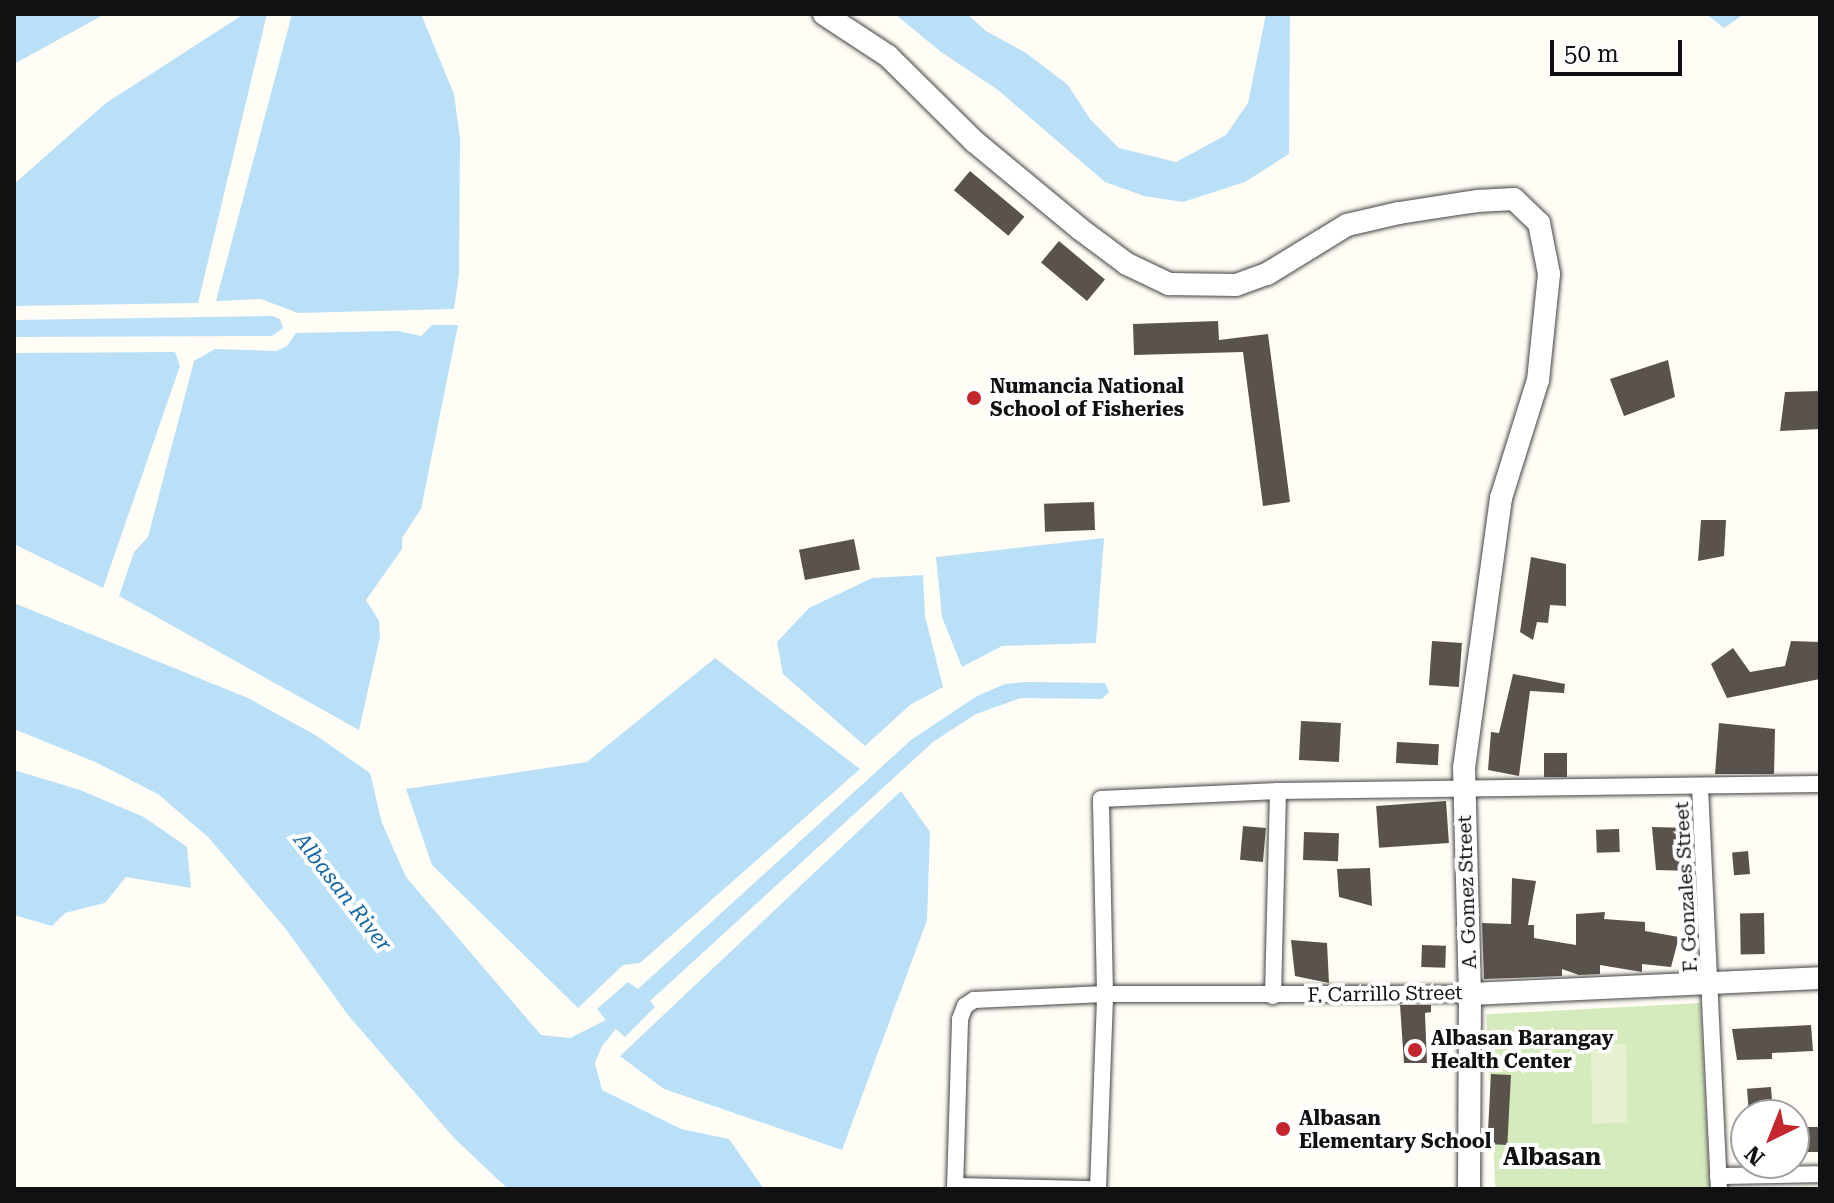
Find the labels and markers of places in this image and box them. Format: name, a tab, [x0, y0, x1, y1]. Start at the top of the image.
place label: Numancia National School of Fisheries	[990, 374, 1184, 421]
marker: Numancia National School of Fisheries	[965, 389, 983, 407]
place label: Albasan Barangay Health Center	[1431, 1026, 1613, 1073]
marker: Albasan Barangay Health Center	[1406, 1041, 1424, 1059]
place label: Albasan Elementary School	[1299, 1106, 1491, 1153]
marker: Albasan Elementary School	[1274, 1120, 1292, 1138]

